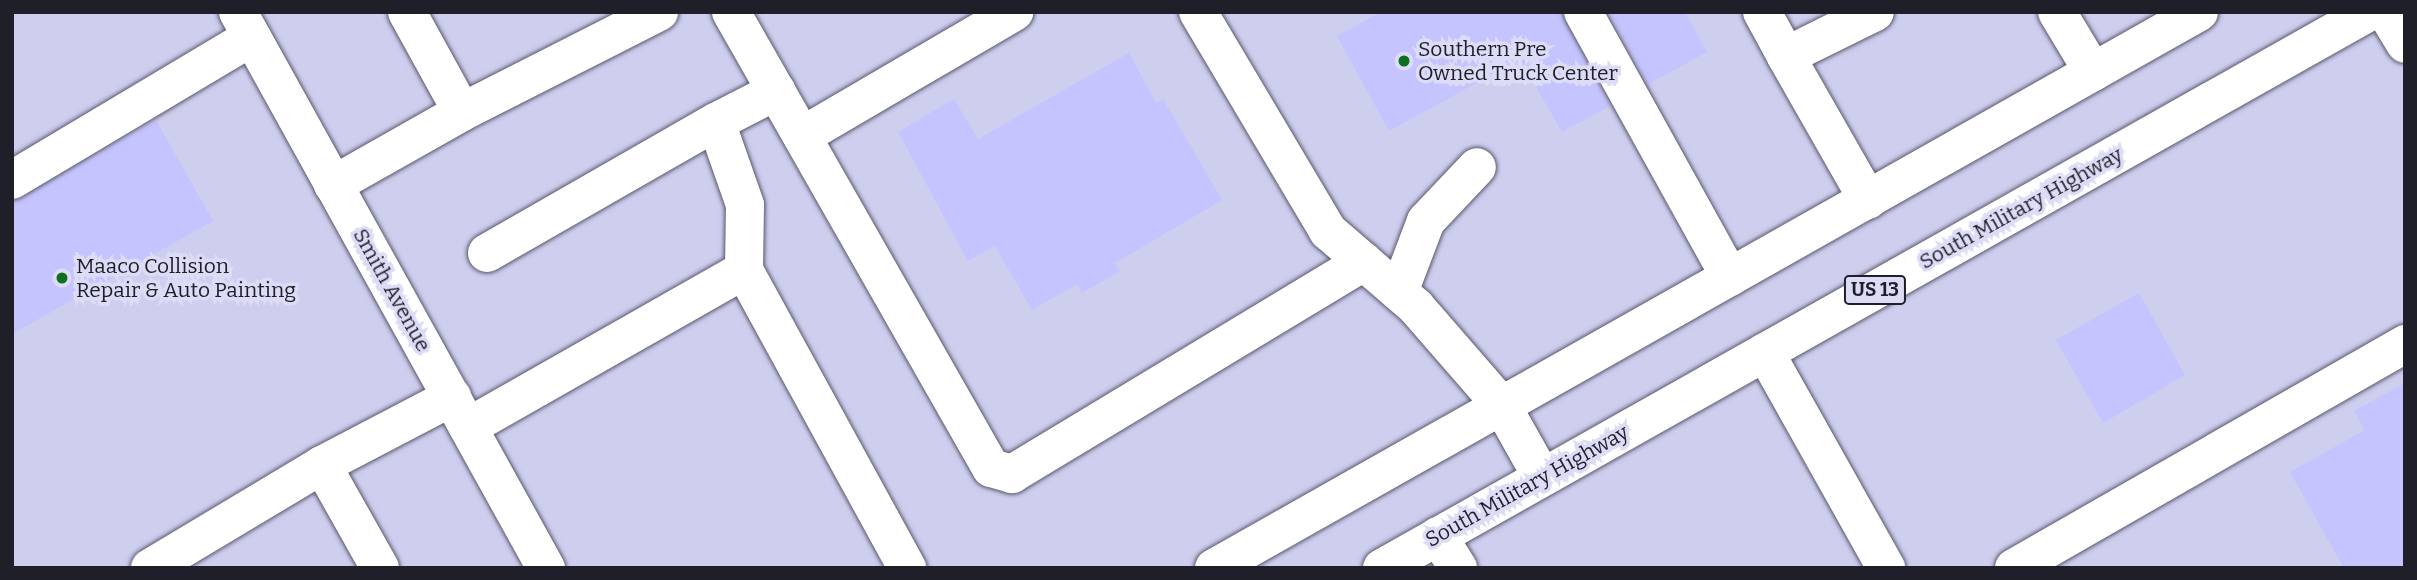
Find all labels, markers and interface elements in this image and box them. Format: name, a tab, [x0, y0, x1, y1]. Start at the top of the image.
place label: Southern Pre Owned Truck Center	[1418, 36, 1618, 86]
marker: Southern Pre Owned Truck Center	[1396, 53, 1412, 69]
street label: South Military Highway	[1915, 142, 2127, 274]
street label: Smith Avenue	[348, 224, 436, 356]
place label: Maaco Collision Repair & Auto Painting	[76, 253, 296, 303]
marker: Maaco Collision Repair & Auto Painting	[54, 270, 70, 286]
road number: US 13	[1843, 274, 1906, 306]
street label: South Military Highway	[1421, 420, 1633, 552]

